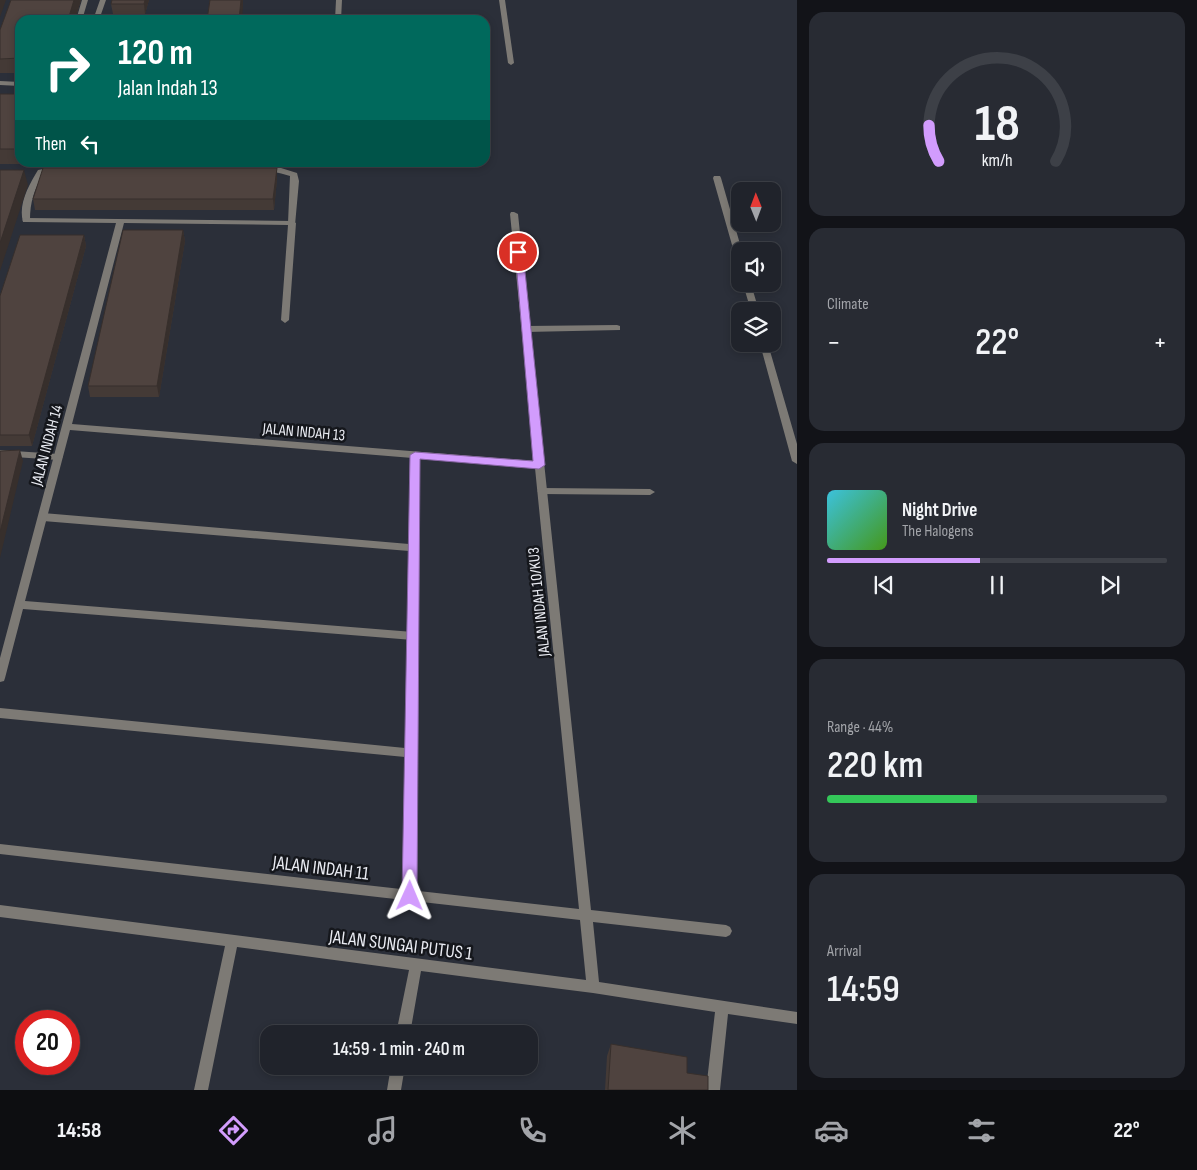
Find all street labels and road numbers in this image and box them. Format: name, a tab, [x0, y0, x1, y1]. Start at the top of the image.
street label: JALAN INDAH 14	[27, 403, 67, 489]
street label: JALAN INDAH 13	[261, 419, 346, 446]
street label: JALAN INDAH 10/KU3	[524, 546, 555, 658]
street label: JALAN INDAH 11	[270, 851, 371, 886]
street label: JALAN SUNGAI PUTUS 1	[327, 925, 474, 966]

